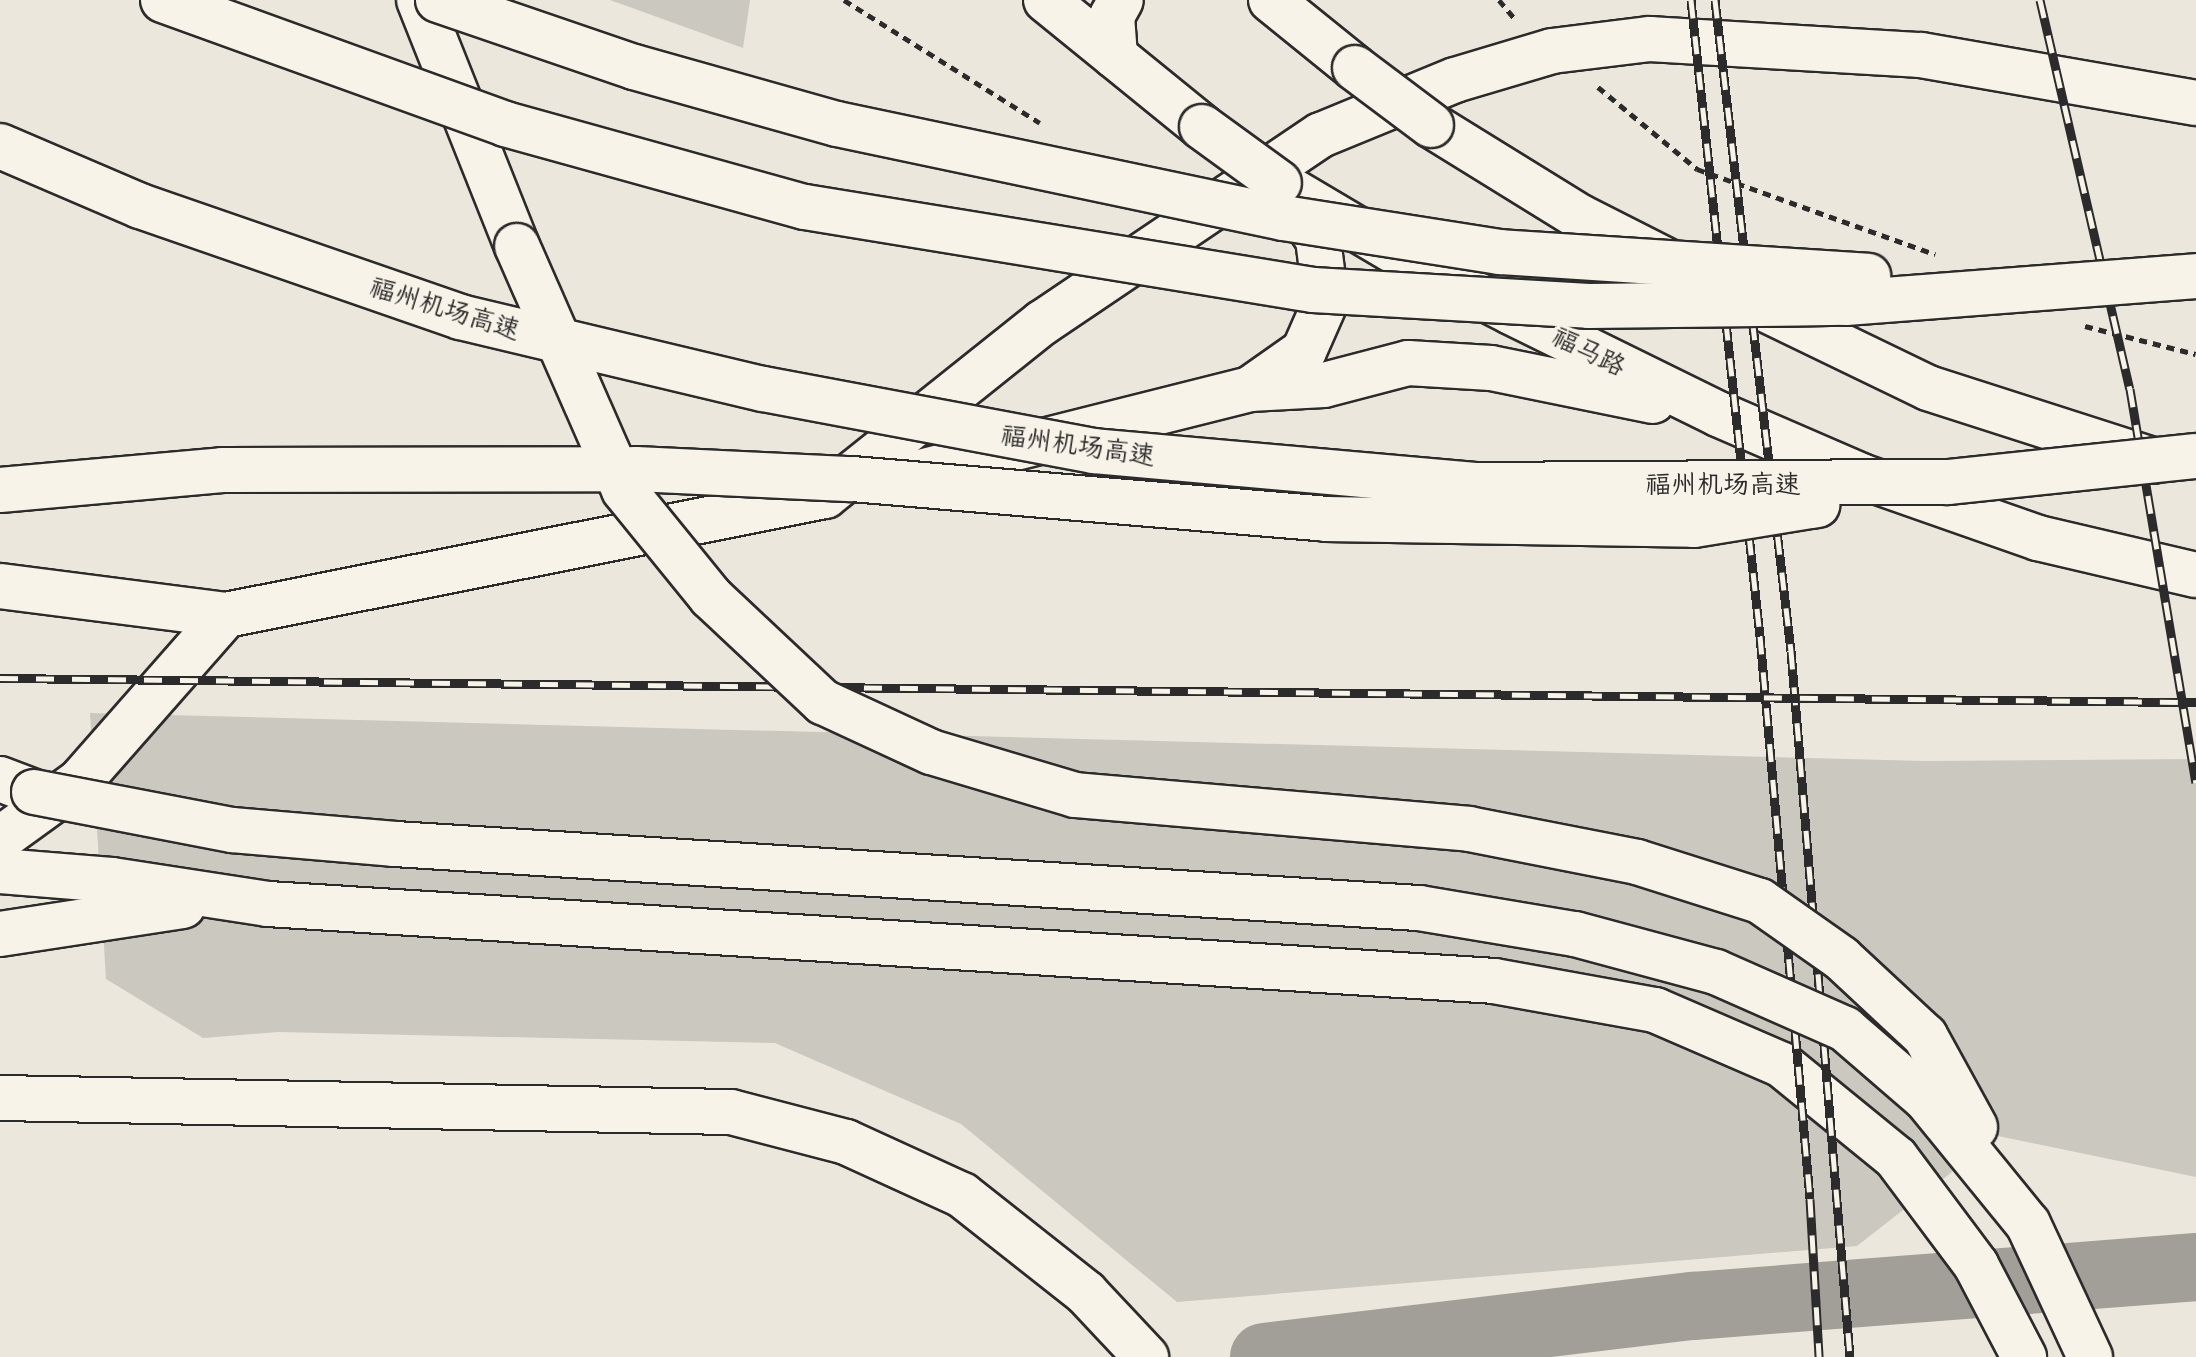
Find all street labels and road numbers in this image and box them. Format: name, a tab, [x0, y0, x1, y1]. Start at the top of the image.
street label: 福州机场高速	[366, 270, 524, 346]
street label: 福马路	[1547, 320, 1631, 382]
street label: 福州机场高速	[999, 419, 1157, 471]
street label: 福州机场高速	[1645, 468, 1801, 500]

